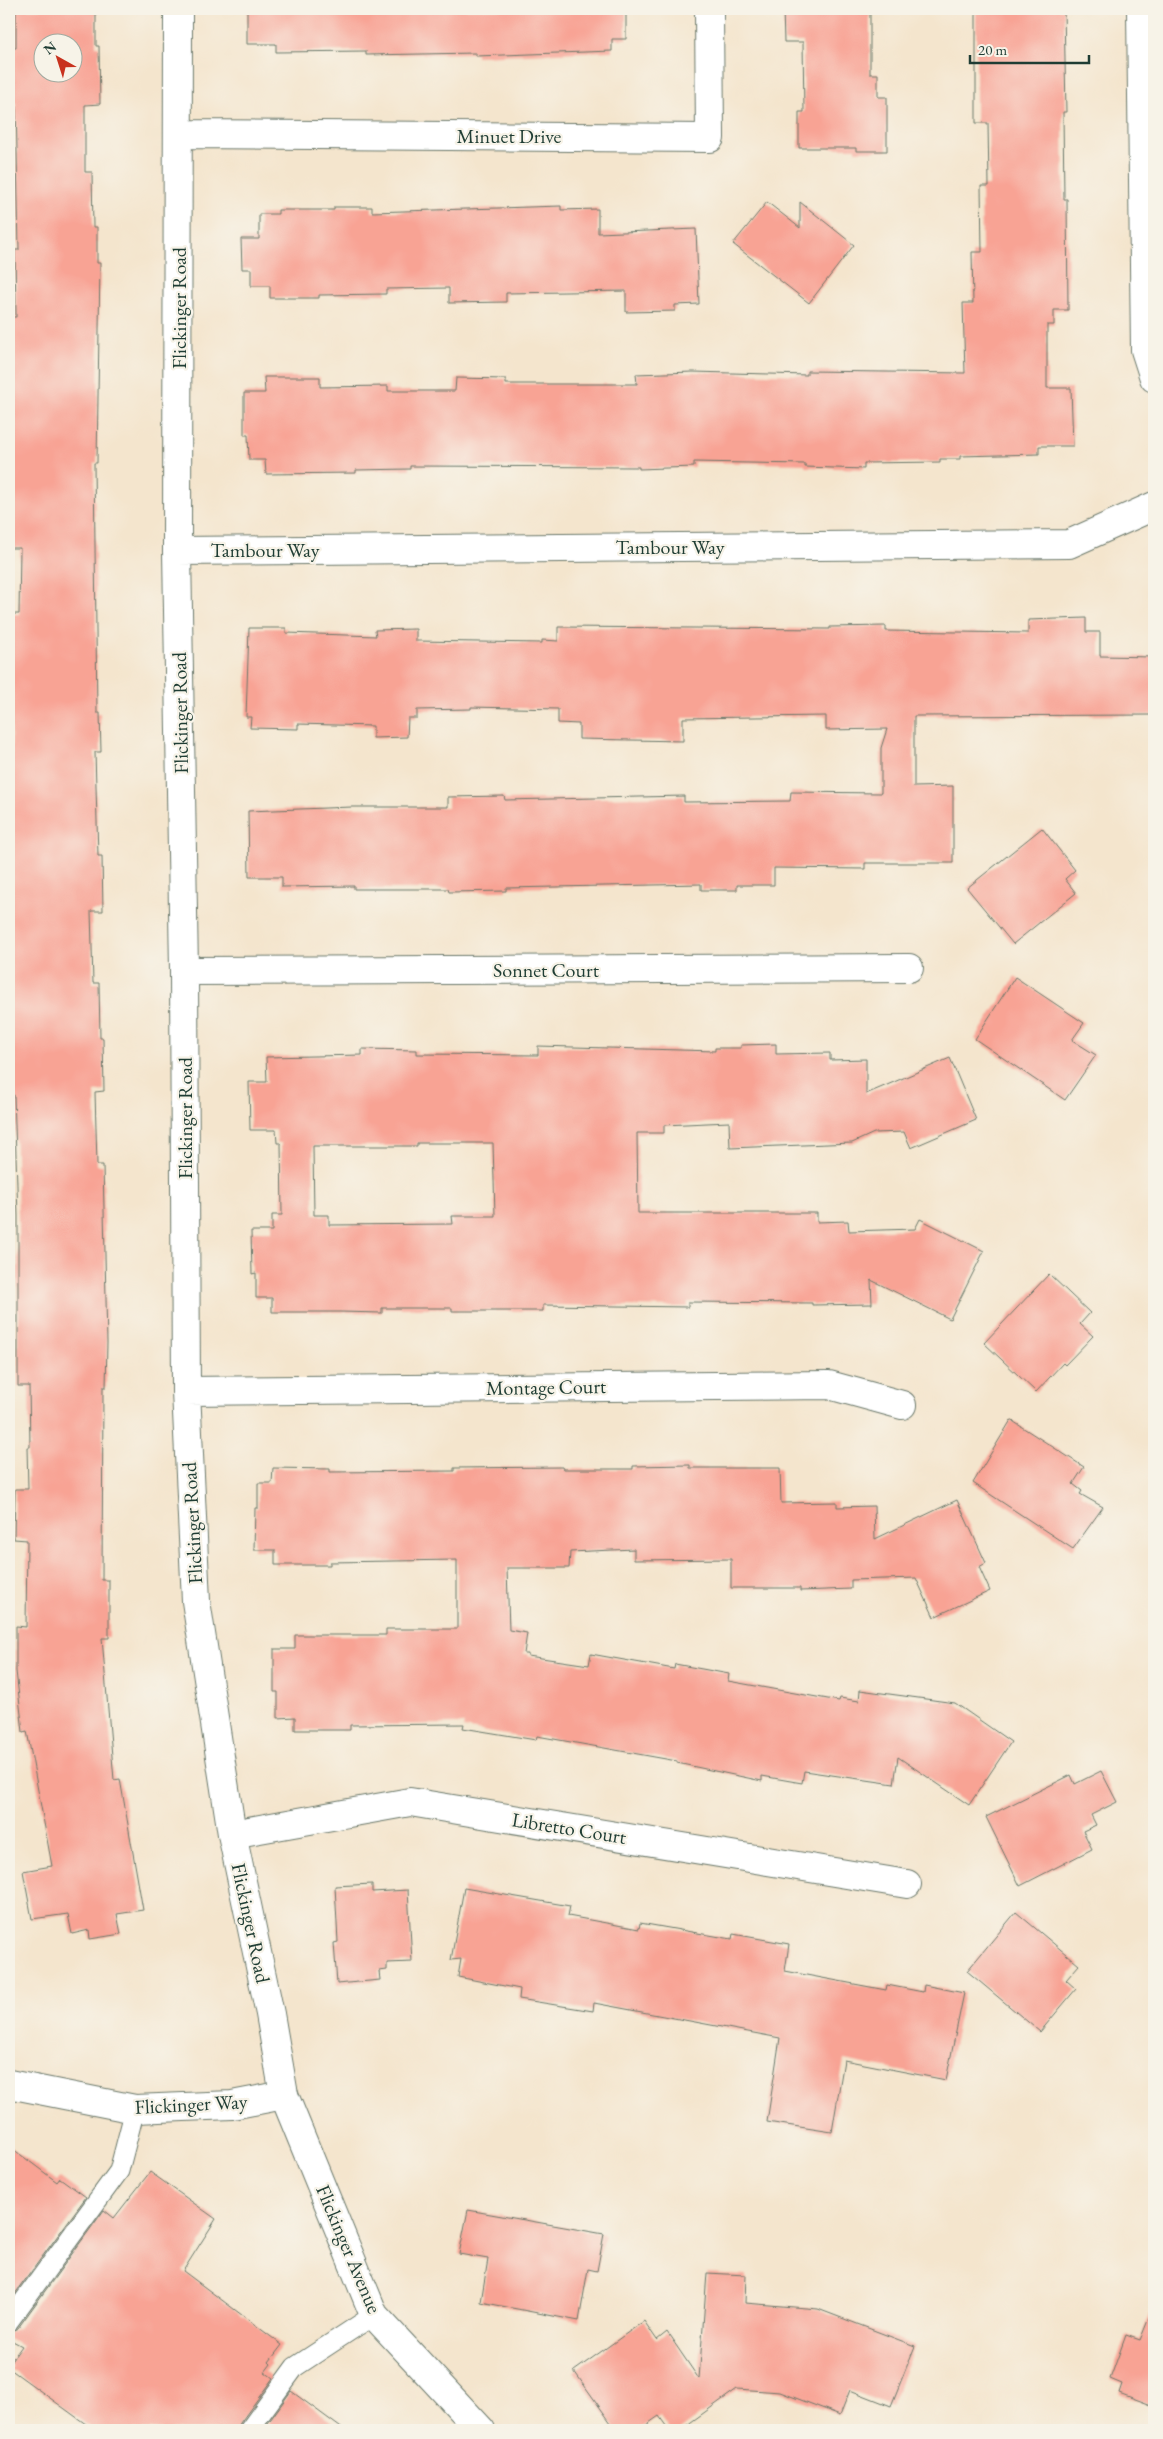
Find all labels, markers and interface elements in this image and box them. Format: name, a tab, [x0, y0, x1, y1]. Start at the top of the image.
north arrow	[32, 32, 82, 82]
scale bar	[970, 32, 1089, 64]
text: N	[40, 37, 60, 58]
text: 20 m	[978, 40, 1007, 59]
street label: Minuet Drive	[457, 123, 562, 149]
street label: Flickinger Road	[166, 246, 192, 369]
street label: Tambour Way	[615, 534, 725, 560]
street label: Tambour Way	[210, 537, 320, 563]
street label: Flickinger Road	[166, 651, 194, 774]
street label: Sonnet Court	[493, 957, 600, 983]
street label: Flickinger Road	[172, 1056, 198, 1179]
street label: Montage Court	[486, 1373, 607, 1401]
street label: Flickinger Road	[176, 1461, 208, 1585]
street label: Libretto Court	[510, 1806, 629, 1850]
street label: Flickinger Road	[226, 1861, 277, 1986]
street label: Flickinger Way	[134, 2088, 248, 2120]
street label: Flickinger Avenue	[310, 2181, 388, 2318]

